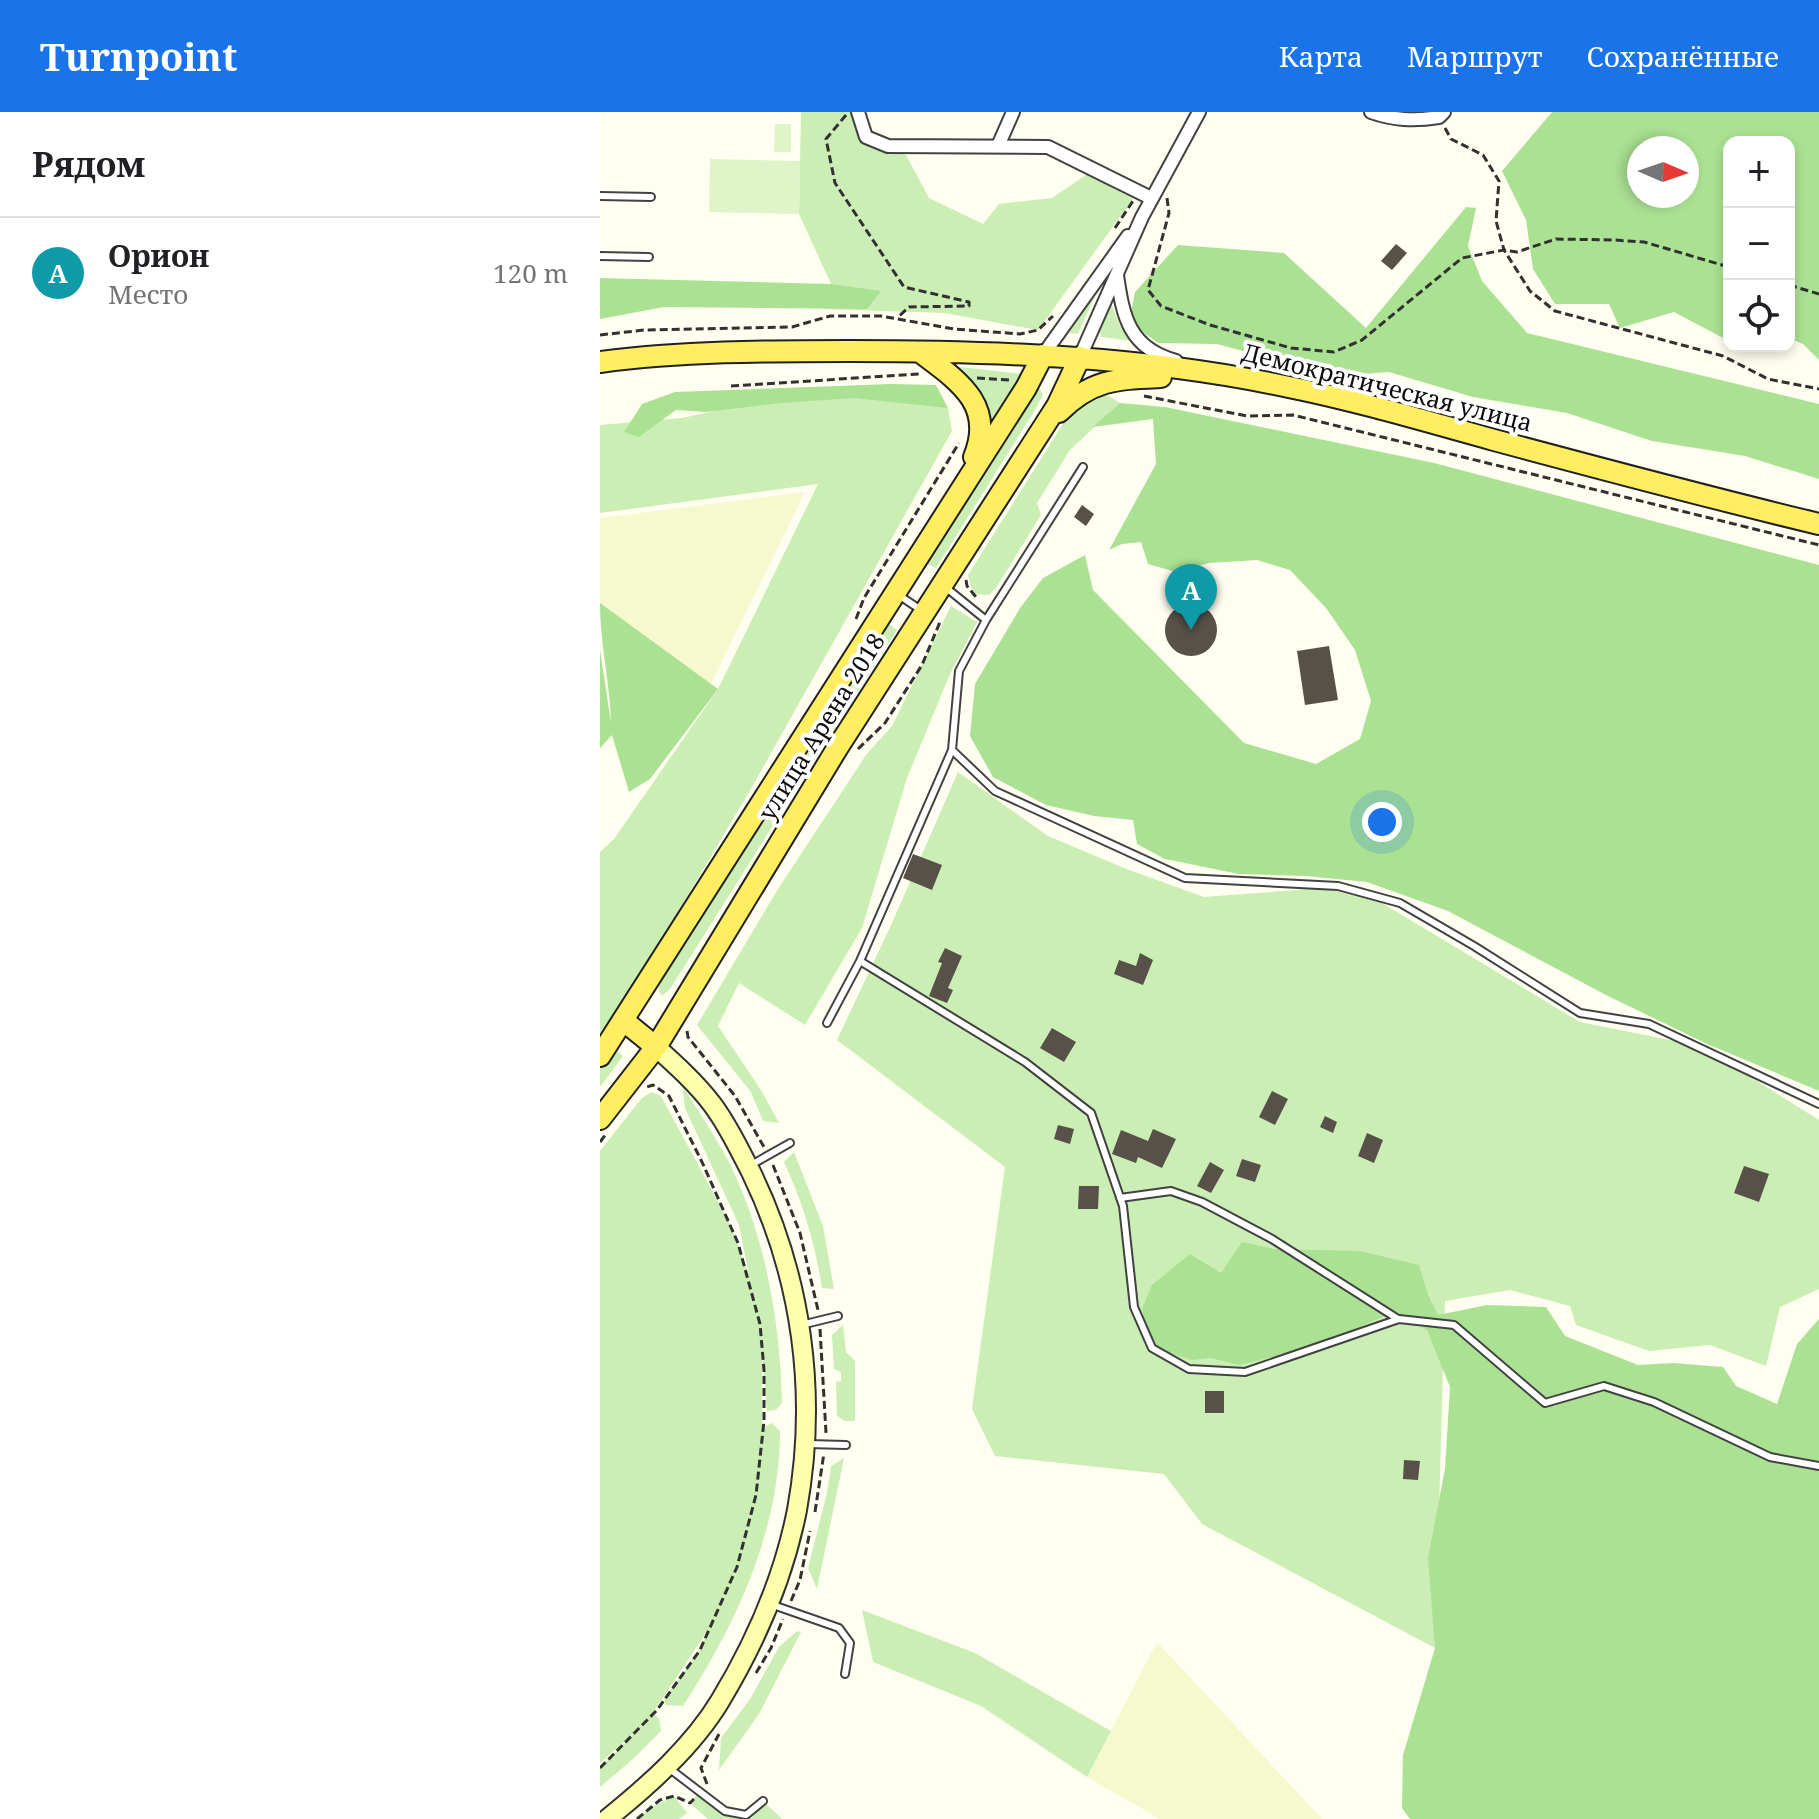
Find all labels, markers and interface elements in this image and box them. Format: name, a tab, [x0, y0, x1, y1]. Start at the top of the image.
text: Turnpoint	[40, 30, 237, 82]
text: Карта	[1279, 37, 1363, 75]
text: Маршрут	[1407, 37, 1542, 75]
text: Сохранённые	[1586, 37, 1779, 75]
north arrow	[1627, 136, 1699, 208]
map controls	[1723, 136, 1795, 352]
button: +	[1723, 136, 1795, 208]
text: Рядом	[32, 141, 145, 187]
button: −	[1723, 208, 1795, 280]
text: Орион	[108, 235, 209, 276]
text: A	[48, 255, 68, 291]
text: 120 m	[493, 255, 568, 291]
text: Место	[108, 276, 188, 312]
button: locate	[1723, 280, 1795, 352]
street label: Демократическая улица	[1239, 334, 1536, 439]
pin: A	[1165, 564, 1217, 630]
street label: улица Арена 2018	[750, 626, 892, 826]
your location	[1362, 802, 1402, 842]

